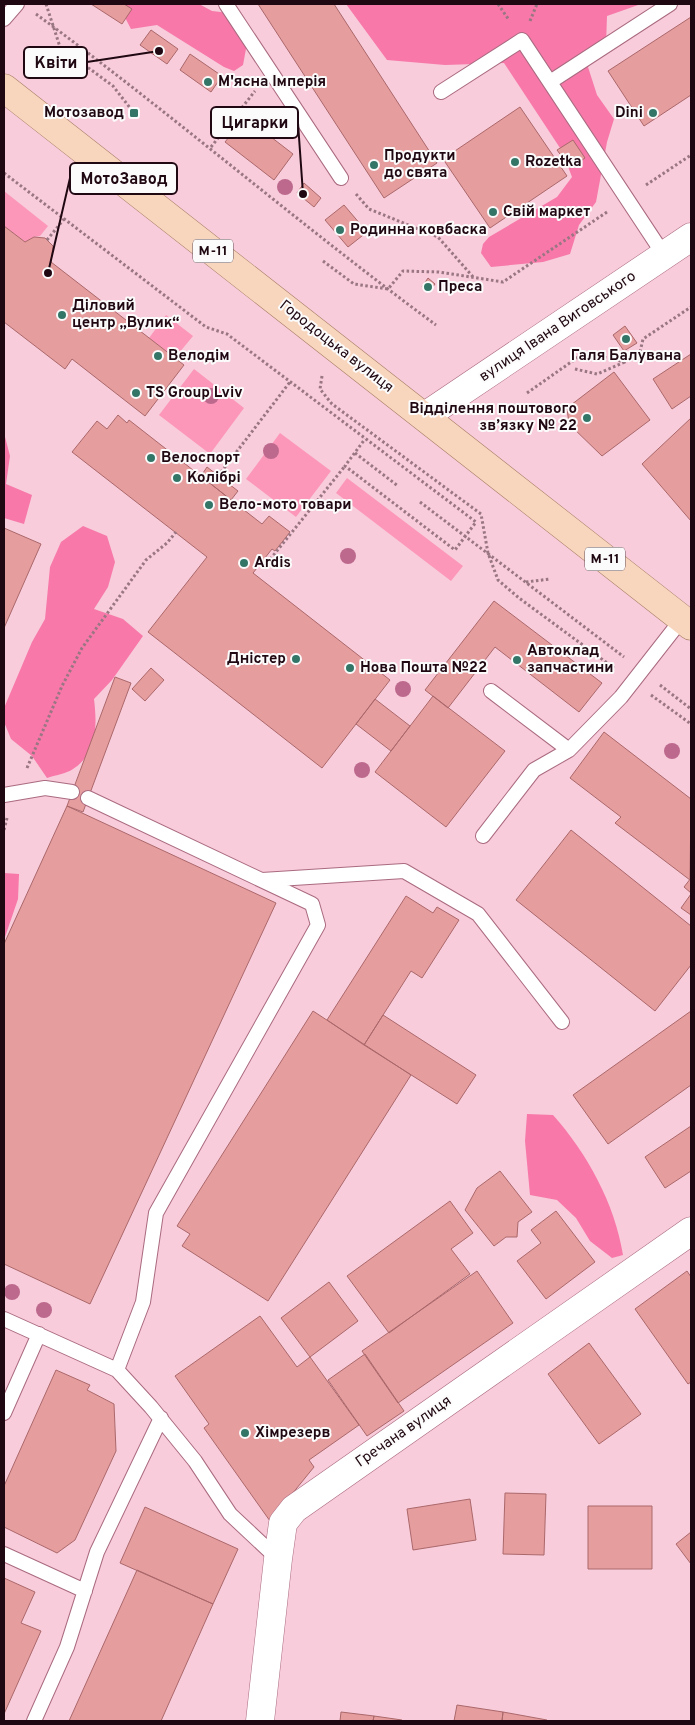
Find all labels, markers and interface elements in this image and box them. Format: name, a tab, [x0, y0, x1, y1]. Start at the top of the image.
callout: Квіти	[24, 47, 87, 78]
text: Квіти	[35, 54, 77, 74]
place label: М'ясна Імперія	[218, 73, 326, 92]
marker: М'ясна Імперія	[202, 76, 214, 88]
place label: Мотозавод	[44, 104, 124, 123]
place label: Dini	[615, 104, 643, 123]
marker: Мотозавод	[128, 107, 140, 119]
callout: Цигарки	[211, 107, 298, 138]
marker: Dini	[647, 107, 659, 119]
text: Цигарки	[222, 114, 288, 134]
place label: Продукти до свята	[384, 147, 455, 183]
place label: Rozetka	[525, 153, 582, 172]
marker: Rozetka	[509, 156, 521, 168]
marker: Продукти до свята	[368, 159, 380, 171]
callout: МотоЗавод	[70, 163, 177, 194]
text: МотоЗавод	[80, 170, 168, 190]
place label: Свій маркет	[503, 203, 590, 222]
marker: Свій маркет	[487, 206, 499, 218]
place label: Родинна ковбаска	[350, 221, 487, 240]
marker: Родинна ковбаска	[334, 224, 346, 236]
road number: М-11	[193, 240, 233, 262]
street label: вулиця Івана Виговського	[476, 267, 640, 387]
place label: Преса	[438, 278, 482, 297]
marker: Преса	[422, 281, 434, 293]
street label: Городоцька вулиця	[275, 296, 397, 398]
place label: Діловий центр „Вулик“	[72, 297, 180, 333]
marker: Діловий центр „Вулик“	[56, 309, 68, 321]
marker: Галя Балувана	[620, 333, 632, 345]
place label: Велодім	[168, 347, 230, 366]
place label: Галя Балувана	[571, 347, 681, 366]
marker: Велодім	[152, 350, 164, 362]
place label: TS Group Lviv	[146, 384, 243, 403]
marker: TS Group Lviv	[130, 387, 142, 399]
place label: Відділення поштового зв’язку № 22	[409, 400, 577, 436]
marker: Відділення поштового зв’язку № 22	[581, 412, 593, 424]
place label: Велоспорт	[161, 449, 240, 468]
marker: Велоспорт	[145, 452, 157, 464]
place label: Колібрі	[187, 469, 241, 488]
marker: Колібрі	[171, 472, 183, 484]
place label: Вело-мото товари	[219, 496, 352, 515]
marker: Вело-мото товари	[203, 499, 215, 511]
road number: М-11	[585, 548, 625, 570]
place label: Ardis	[254, 554, 291, 573]
marker: Ardis	[238, 557, 250, 569]
place label: Автоклад запчастини	[527, 642, 614, 678]
place label: Дністер	[227, 650, 286, 669]
marker: Дністер	[290, 653, 302, 665]
marker: Автоклад запчастини	[511, 654, 523, 666]
place label: Нова Пошта №22	[360, 659, 487, 678]
marker: Нова Пошта №22	[344, 662, 356, 674]
street label: Гречана вулиця	[352, 1392, 456, 1472]
place label: Хімрезерв	[255, 1424, 330, 1443]
marker: Хімрезерв	[239, 1427, 251, 1439]

